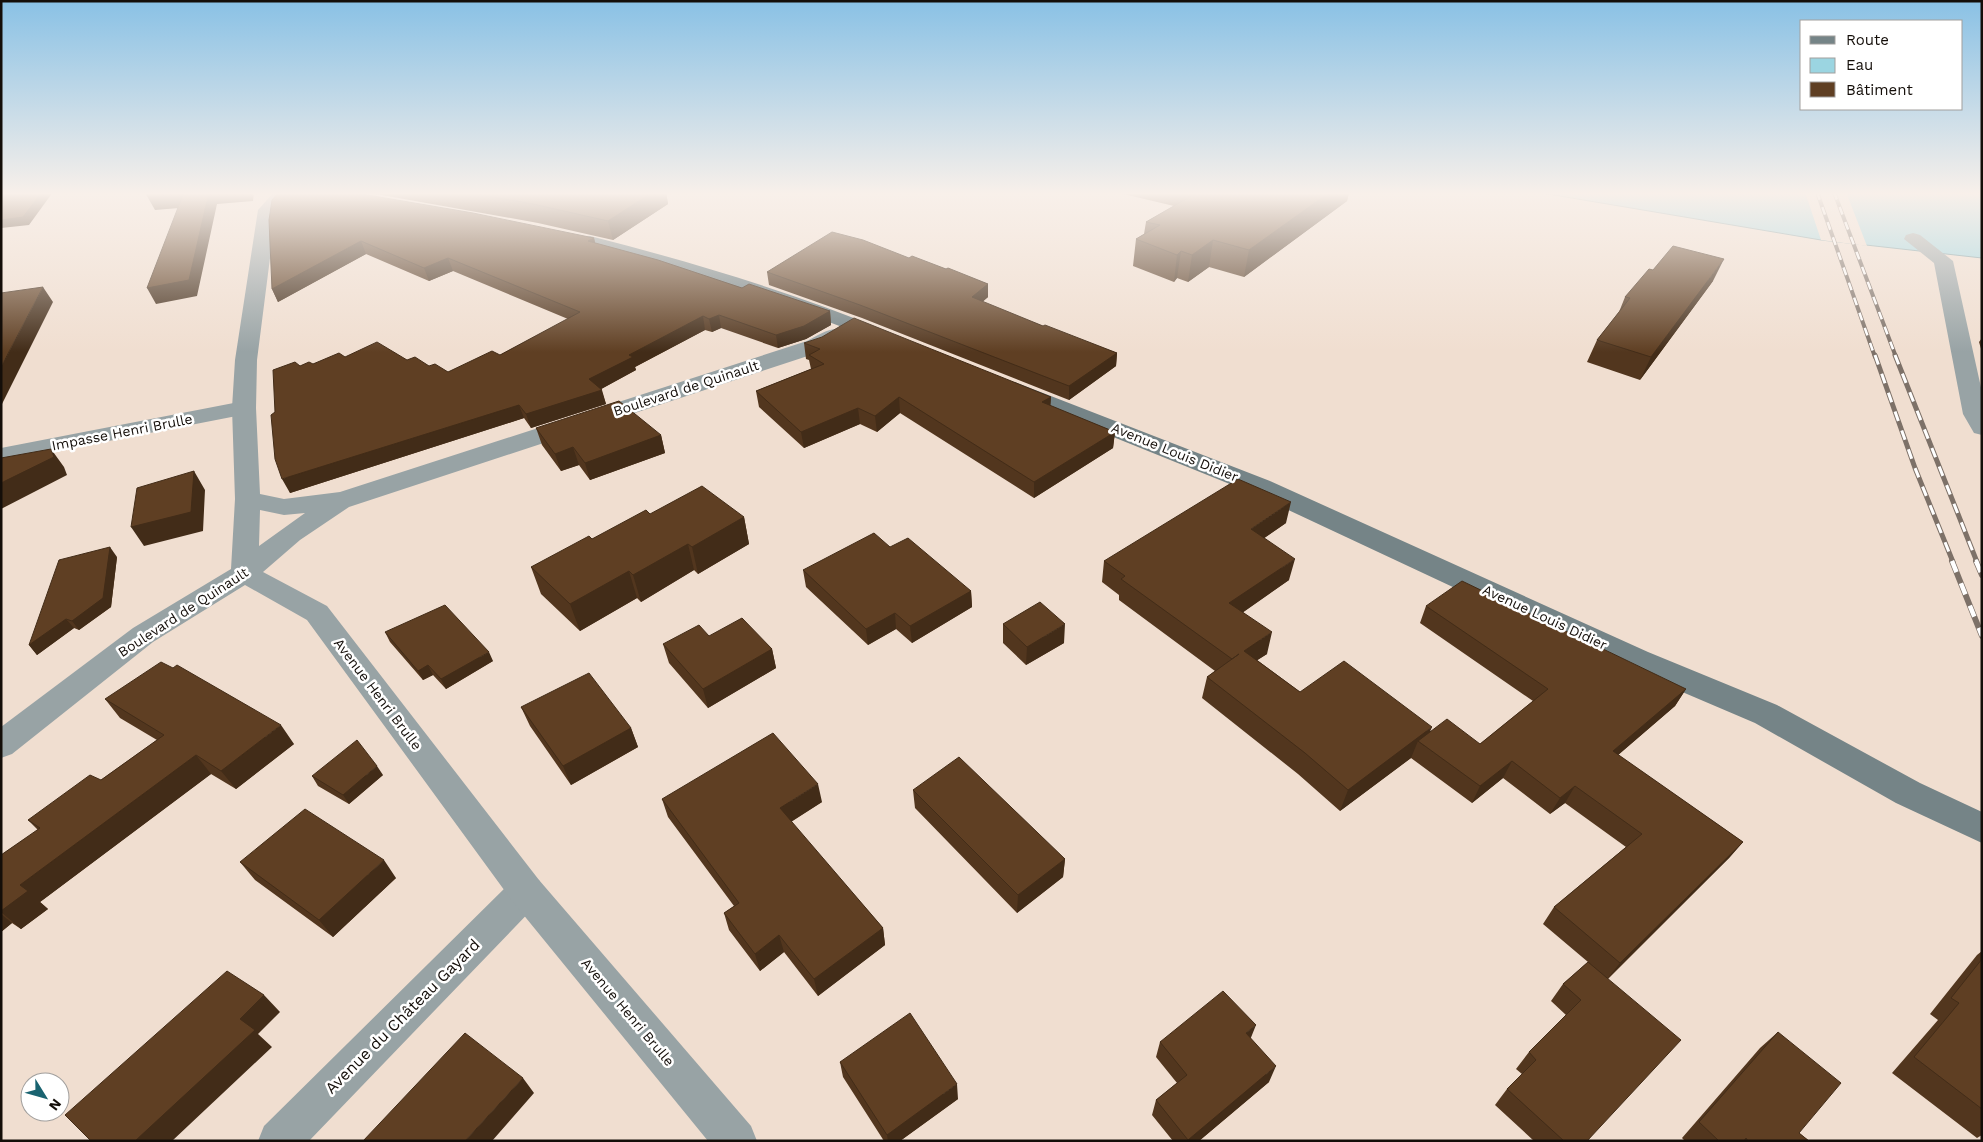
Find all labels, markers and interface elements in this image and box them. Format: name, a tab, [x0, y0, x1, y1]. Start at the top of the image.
legend	[1800, 20, 1963, 110]
text: Route	[1846, 31, 1889, 49]
text: Eau	[1846, 56, 1873, 74]
text: Bâtiment	[1846, 81, 1913, 99]
street label: Boulevard de Quinault	[611, 357, 761, 419]
street label: Impasse Henri Brulle	[50, 411, 194, 453]
street label: Avenue Louis Didier	[1109, 419, 1241, 485]
street label: Boulevard de Quinault	[115, 564, 251, 660]
street label: Avenue Louis Didier	[1480, 581, 1610, 653]
street label: Avenue Henri Brulle	[331, 635, 425, 753]
street label: Avenue du Château Gayard	[321, 935, 484, 1098]
street label: Avenue Henri Brulle	[578, 955, 678, 1069]
north arrow	[20, 1072, 70, 1122]
text: N	[46, 1096, 65, 1114]

